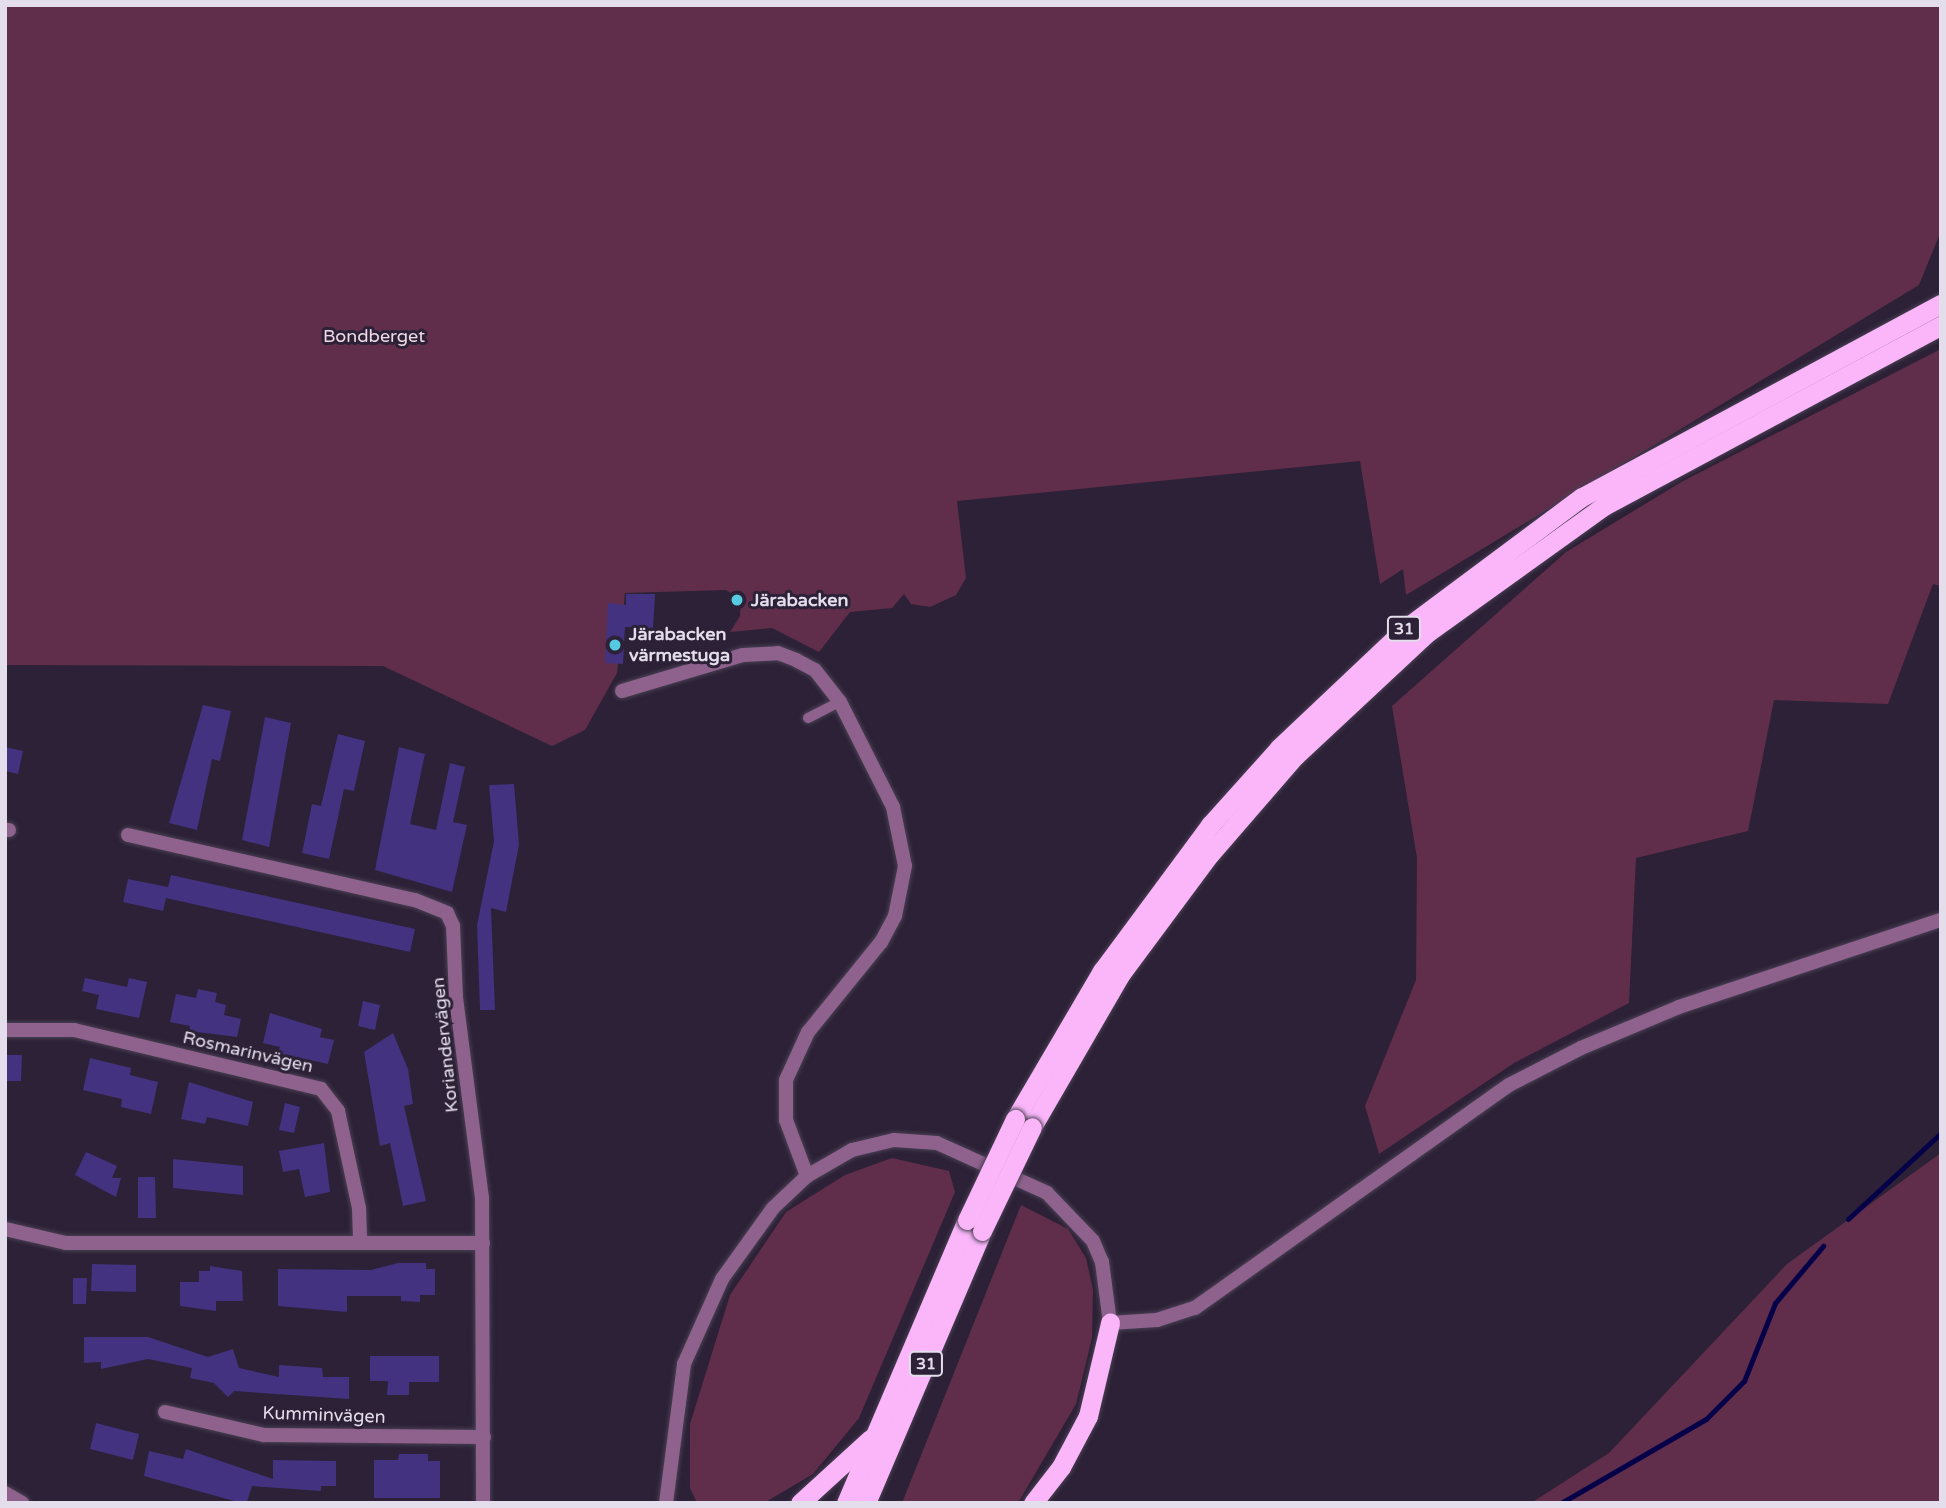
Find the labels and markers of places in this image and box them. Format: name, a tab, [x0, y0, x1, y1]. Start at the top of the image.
place label: Järabacken	[751, 589, 848, 611]
marker: Järabacken	[729, 592, 745, 608]
place label: Järabacken värmestuga	[629, 624, 730, 666]
marker: Järabacken värmestuga	[607, 637, 623, 653]

